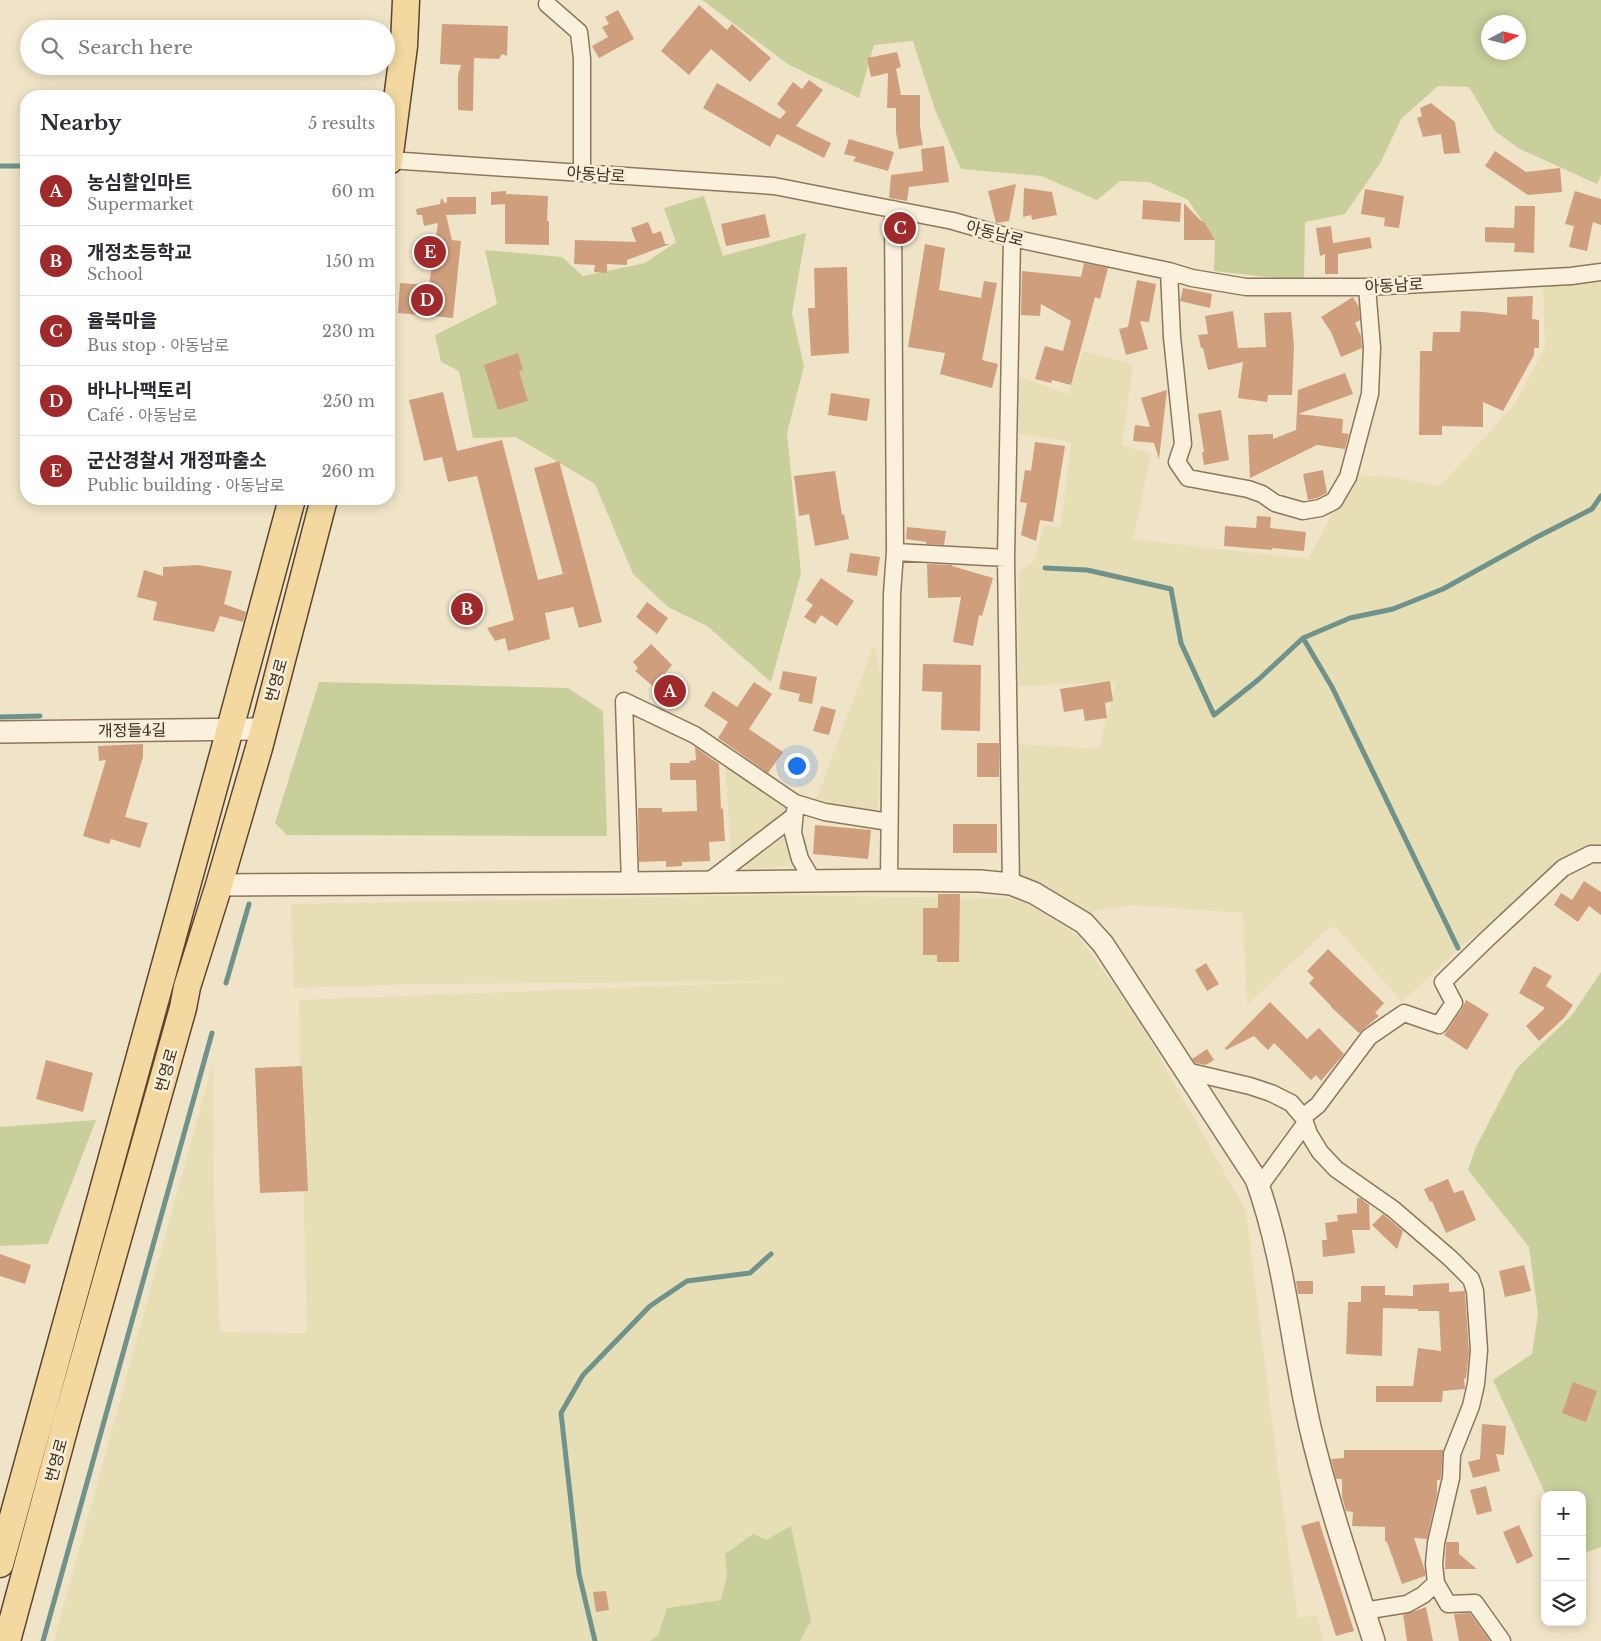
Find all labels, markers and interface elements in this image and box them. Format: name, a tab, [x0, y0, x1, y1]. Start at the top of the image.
north arrow	[1481, 15, 1526, 60]
search box	[20, 20, 395, 75]
icon: search	[38, 34, 66, 62]
text: Search here	[78, 36, 193, 59]
text: Nearby	[40, 110, 121, 136]
text: 5 results	[308, 113, 375, 133]
street label: 아동남로	[566, 162, 626, 186]
text: 농심할인마트	[87, 171, 192, 194]
text: A	[50, 181, 62, 201]
text: 60 m	[332, 181, 375, 201]
text: Supermarket	[87, 194, 194, 214]
pin: C	[884, 209, 916, 247]
street label: 아동남로	[964, 216, 1026, 250]
pin: E	[414, 233, 446, 271]
text: 개정초등학교	[87, 241, 192, 264]
text: B	[50, 251, 62, 271]
text: 150 m	[326, 251, 375, 271]
text: School	[87, 264, 143, 284]
street label: 아동남로	[1364, 273, 1424, 297]
pin: D	[411, 281, 443, 319]
text: 율북마을	[87, 309, 157, 332]
text: C	[49, 321, 63, 341]
text: 230 m	[322, 321, 375, 341]
text: Bus stop · 아동남로	[87, 335, 229, 355]
text: 바나나팩토리	[87, 379, 192, 402]
text: D	[49, 391, 63, 411]
text: 250 m	[323, 391, 375, 411]
text: Café · 아동남로	[87, 405, 197, 425]
text: 군산경찰서 개정파출소	[87, 449, 267, 472]
text: E	[50, 461, 62, 481]
text: 260 m	[322, 461, 375, 481]
text: Public building · 아동남로	[87, 475, 284, 495]
pin: B	[451, 590, 483, 628]
street label: 번영로	[261, 656, 291, 704]
pin: A	[654, 672, 686, 710]
street label: 개정들4길	[98, 719, 166, 741]
your location	[784, 753, 810, 779]
street label: 번영로	[150, 1046, 182, 1094]
street label: 번영로	[41, 1436, 71, 1484]
map controls	[1541, 1491, 1586, 1626]
button: +	[1541, 1491, 1586, 1536]
button: −	[1541, 1536, 1586, 1581]
button: layers	[1541, 1581, 1586, 1626]

